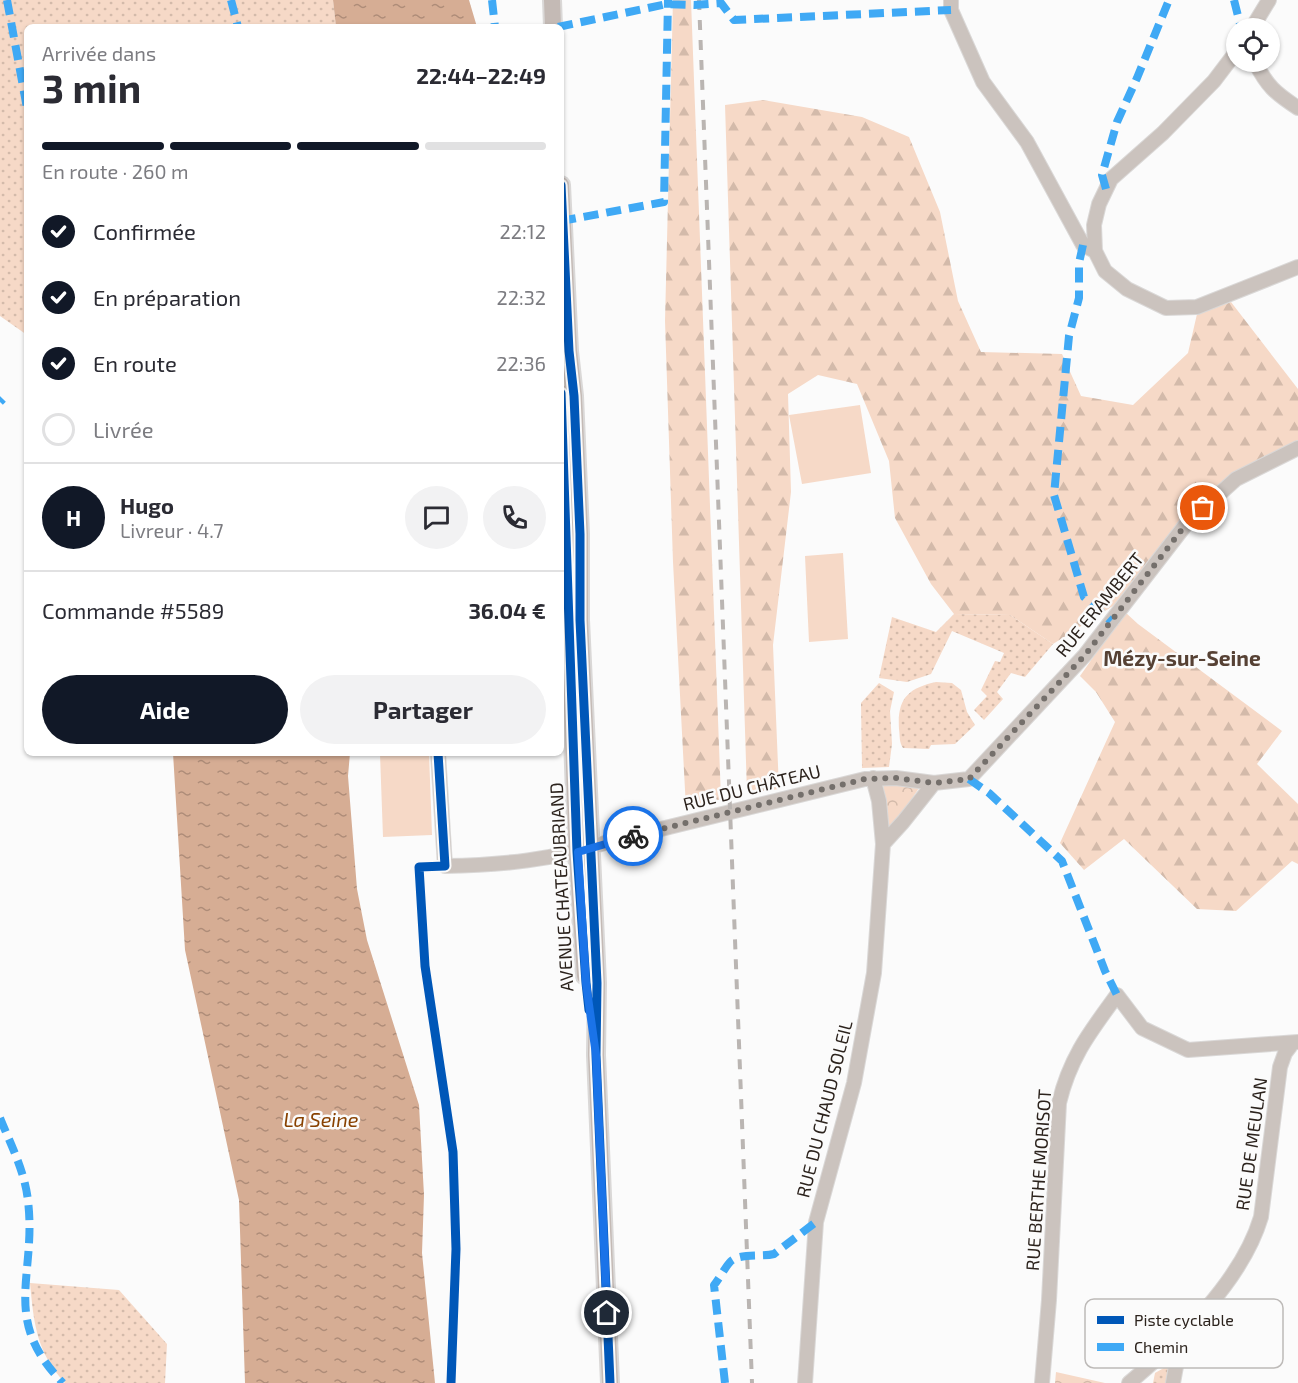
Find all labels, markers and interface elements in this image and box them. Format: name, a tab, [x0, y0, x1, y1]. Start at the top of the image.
map controls	[1226, 18, 1280, 72]
button: locate	[1226, 18, 1280, 72]
text: Arrivée dans	[42, 41, 156, 65]
text: 22:44–22:49	[416, 62, 546, 88]
text: 3 min	[42, 64, 141, 111]
text: En route · 260 m	[42, 159, 189, 183]
icon: check	[42, 215, 75, 248]
text: Confirmée	[93, 218, 196, 244]
text: 22:12	[500, 219, 546, 243]
icon: check	[42, 281, 75, 314]
text: En préparation	[93, 284, 241, 310]
text: 22:32	[496, 285, 546, 309]
icon: check	[42, 347, 75, 380]
text: En route	[93, 350, 177, 376]
text: 22:36	[496, 351, 546, 375]
text: Livrée	[93, 416, 154, 442]
pin	[1177, 482, 1228, 533]
button: chat	[405, 486, 468, 549]
button: phone	[483, 486, 546, 549]
icon: bag	[1186, 491, 1219, 524]
text: Hugo	[120, 492, 174, 518]
text: H	[66, 504, 81, 530]
text: Livreur · 4.7	[120, 518, 223, 542]
street label: RUE ERAMBERT	[1050, 547, 1148, 661]
text: Commande #5589	[42, 597, 224, 623]
text: 36.04 €	[468, 597, 546, 623]
district label: Mézy-sur-Seine	[1103, 645, 1261, 671]
button: Aide	[42, 675, 288, 744]
button: Partager	[300, 675, 546, 744]
street label: RUE DU CHÂTEAU	[681, 759, 823, 815]
street label: AVENUE CHATEAUBRIAND	[545, 782, 577, 992]
courier	[603, 806, 663, 866]
icon: bike	[617, 820, 650, 853]
street label: RUE DU CHAUD SOLEIL	[791, 1018, 857, 1200]
street label: RUE DE MEULAN	[1231, 1076, 1271, 1212]
street label: RUE BERTHE MORISOT	[1021, 1088, 1055, 1271]
water label: La Seine	[283, 1107, 359, 1131]
pin	[581, 1287, 632, 1338]
icon: home	[590, 1296, 623, 1329]
legend	[1085, 1299, 1283, 1368]
text: Piste cyclable	[1134, 1310, 1234, 1329]
text: Chemin	[1134, 1337, 1188, 1356]

